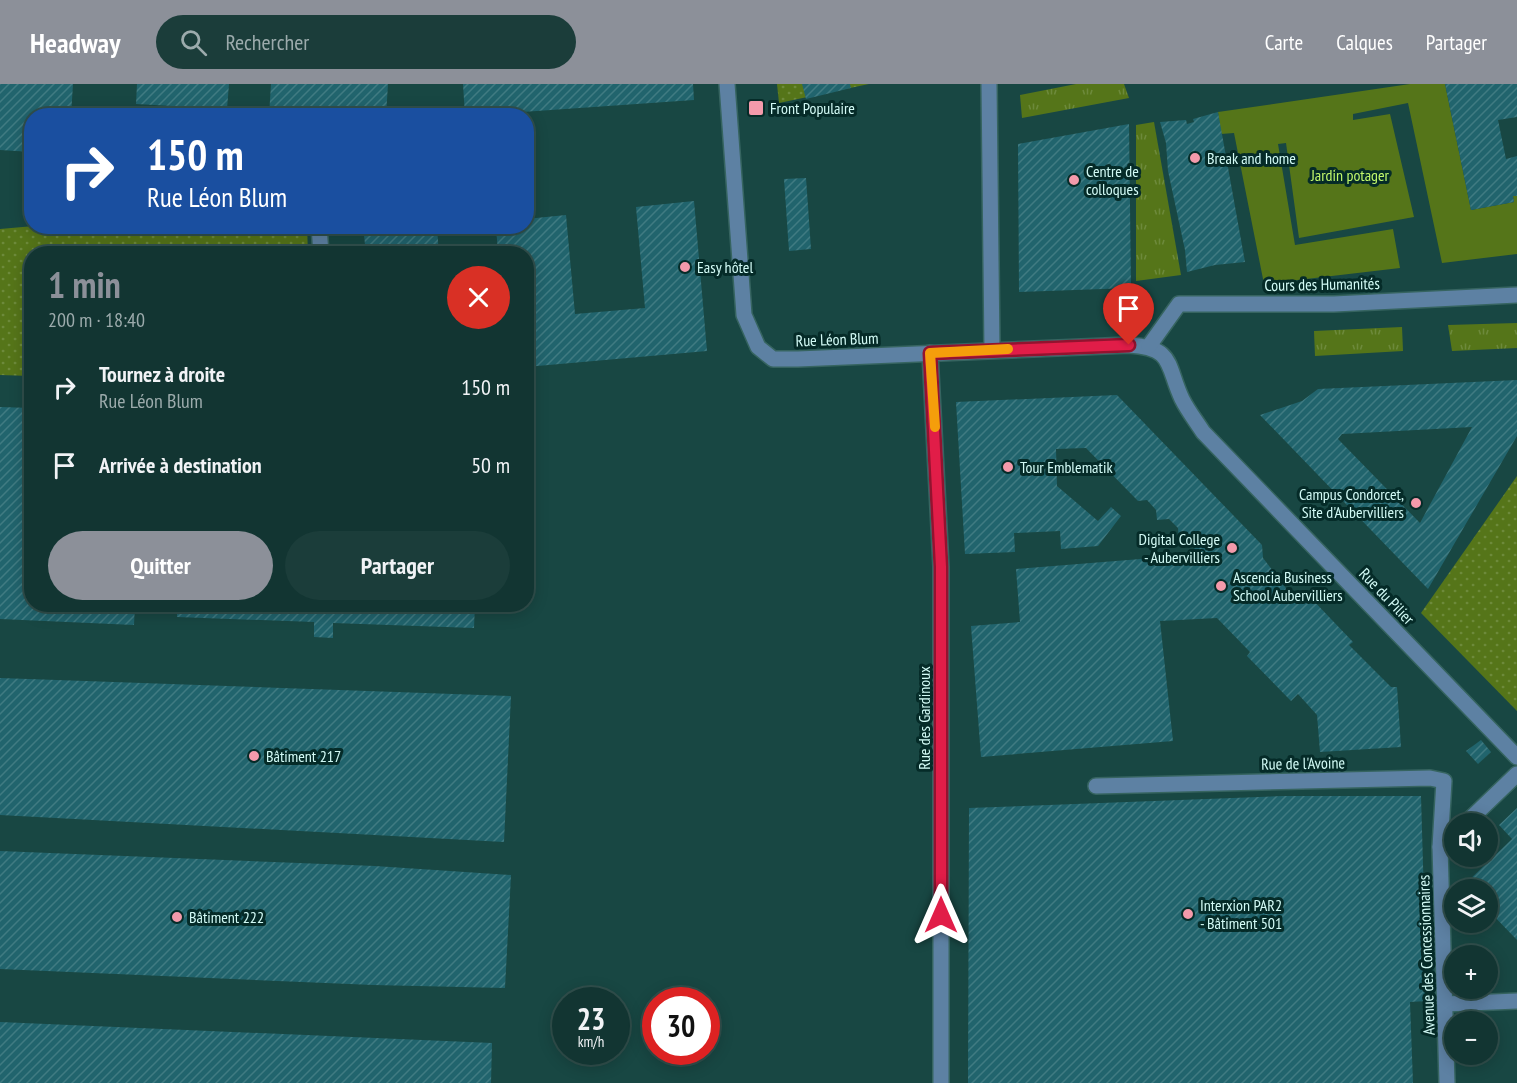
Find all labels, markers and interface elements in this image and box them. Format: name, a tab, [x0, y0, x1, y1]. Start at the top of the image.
search box	[156, 15, 576, 69]
text: Headway	[30, 24, 120, 61]
icon: search	[177, 26, 210, 59]
text: Rechercher	[225, 28, 309, 56]
text: Carte	[1265, 29, 1303, 56]
text: Calques	[1336, 29, 1393, 56]
text: Partager	[1426, 29, 1487, 56]
place label: Front Populaire	[770, 98, 855, 118]
marker: Front Populaire	[747, 99, 765, 117]
text: 150 m	[147, 127, 244, 182]
icon: right	[48, 132, 126, 210]
place label: Break and home	[1207, 148, 1296, 168]
marker: Break and home	[1188, 151, 1202, 165]
place label: Centre de colloques	[1086, 161, 1139, 199]
park label: Jardin potager	[1310, 165, 1390, 185]
marker: Centre de colloques	[1067, 173, 1081, 187]
text: Rue Léon Blum	[147, 180, 287, 214]
place label: Easy hôtel	[697, 257, 753, 277]
marker: Easy hôtel	[678, 260, 692, 274]
text: 1 min	[48, 261, 121, 308]
button: close	[447, 266, 510, 329]
street label: Cours des Humanités	[1264, 273, 1380, 295]
pin	[1103, 283, 1154, 345]
icon: arrive	[1112, 292, 1145, 325]
text: 200 m · 18:40	[48, 307, 145, 333]
street label: Rue Léon Blum	[795, 328, 879, 350]
text: Tournez à droite	[99, 360, 225, 388]
icon: right	[48, 371, 81, 404]
text: 150 m	[461, 373, 510, 401]
text: Rue Léon Blum	[99, 388, 203, 414]
icon: arrive	[48, 449, 81, 482]
text: Arrivée à destination	[99, 451, 262, 479]
text: 50 m	[471, 451, 510, 479]
place label: Tour Emblematik	[1020, 457, 1113, 477]
marker: Tour Emblematik	[1001, 460, 1015, 474]
place label: Campus Condorcet, Site d'Aubervilliers	[1299, 484, 1404, 522]
marker: Campus Condorcet, Site d'Aubervilliers	[1409, 496, 1423, 510]
place label: Digital College - Aubervilliers	[1139, 529, 1220, 567]
button: Quitter	[48, 531, 273, 600]
button: Partager	[285, 531, 510, 600]
marker: Digital College - Aubervilliers	[1225, 541, 1239, 555]
street label: Rue du Pilier	[1355, 564, 1419, 629]
place label: Ascencia Business School Aubervilliers	[1233, 567, 1343, 605]
marker: Ascencia Business School Aubervilliers	[1214, 579, 1228, 593]
street label: Rue des Gardinoux	[914, 666, 934, 770]
place label: Bâtiment 217	[266, 746, 341, 766]
marker: Bâtiment 217	[247, 749, 261, 763]
street label: Rue de l'Avoine	[1261, 752, 1345, 774]
map controls	[1444, 813, 1498, 1065]
button: sound	[1444, 813, 1498, 867]
street label: Avenue des Concessionnaires	[1413, 874, 1439, 1036]
button: layers	[1444, 879, 1498, 933]
position arrow	[909, 883, 973, 947]
place label: Interxion PAR2 - Bâtiment 501	[1200, 895, 1282, 933]
place label: Bâtiment 222	[189, 907, 264, 927]
marker: Interxion PAR2 - Bâtiment 501	[1181, 907, 1195, 921]
marker: Bâtiment 222	[170, 910, 184, 924]
button: +	[1444, 945, 1498, 999]
speed limit sign: 30	[642, 987, 720, 1065]
text: 23	[577, 999, 605, 1038]
button: −	[1444, 1011, 1498, 1065]
text: km/h	[578, 1032, 604, 1051]

